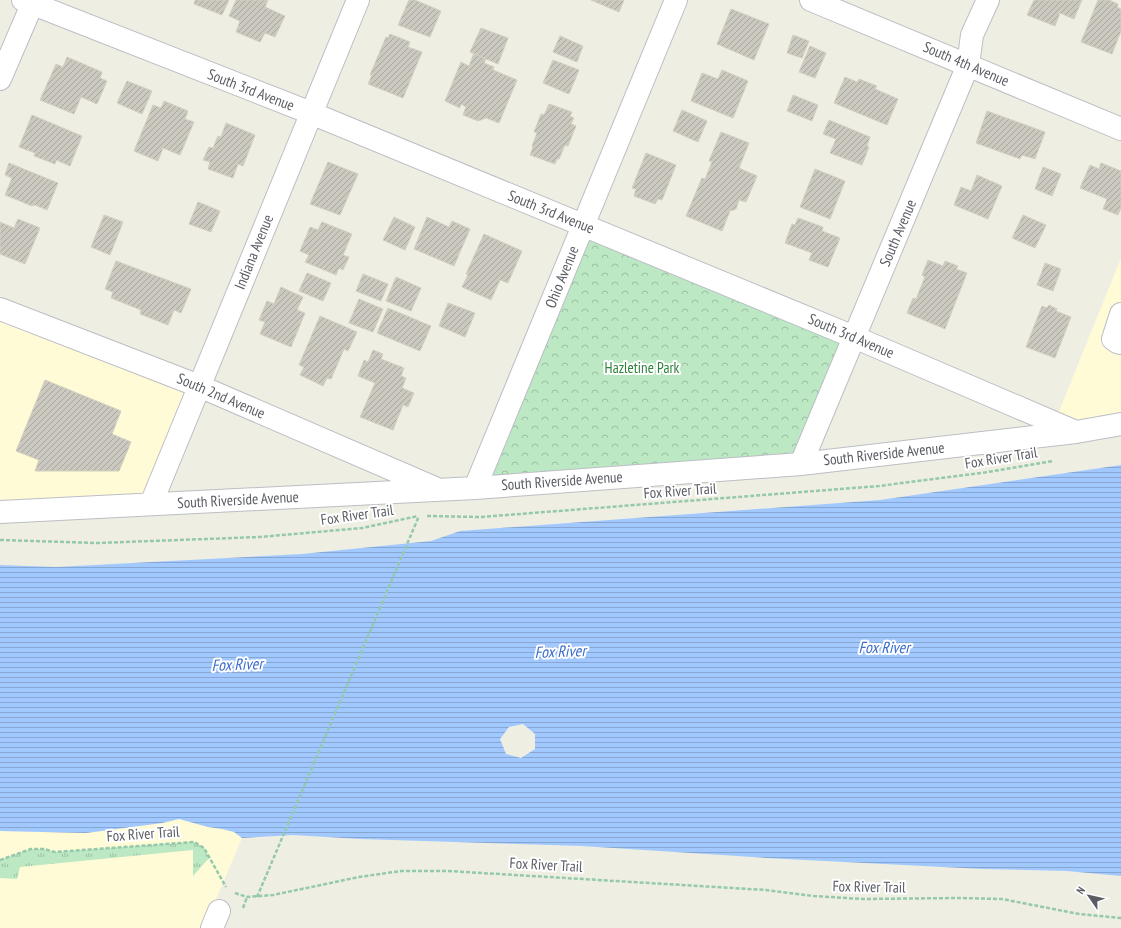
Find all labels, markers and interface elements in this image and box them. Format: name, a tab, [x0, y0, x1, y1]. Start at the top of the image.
street label: South 4th Avenue	[920, 37, 1012, 90]
street label: South 3rd Avenue	[205, 64, 297, 115]
street label: South 3rd Avenue	[505, 186, 597, 237]
street label: South Avenue	[875, 196, 920, 269]
street label: Indiana Avenue	[230, 212, 277, 292]
street label: Ohio Avenue	[541, 243, 583, 311]
street label: South 3rd Avenue	[805, 309, 897, 362]
park label: Hazletine Park	[605, 358, 680, 377]
street label: South 2nd Avenue	[174, 368, 268, 423]
street label: South Riverside Avenue	[822, 438, 945, 469]
street label: Fox River Trail	[963, 442, 1039, 473]
street label: South Riverside Avenue	[501, 467, 623, 494]
street label: Fox River Trail	[643, 478, 718, 503]
street label: South Riverside Avenue	[177, 487, 299, 512]
street label: Fox River Trail	[319, 500, 395, 529]
water label: Fox River	[858, 637, 912, 657]
water label: Fox River	[534, 640, 589, 662]
water label: Fox River	[211, 653, 266, 675]
street label: Fox River Trail	[106, 821, 181, 846]
street label: Fox River Trail	[509, 853, 583, 876]
street label: Fox River Trail	[832, 876, 906, 897]
north arrow	[1069, 876, 1109, 916]
text: N	[1073, 884, 1088, 897]

